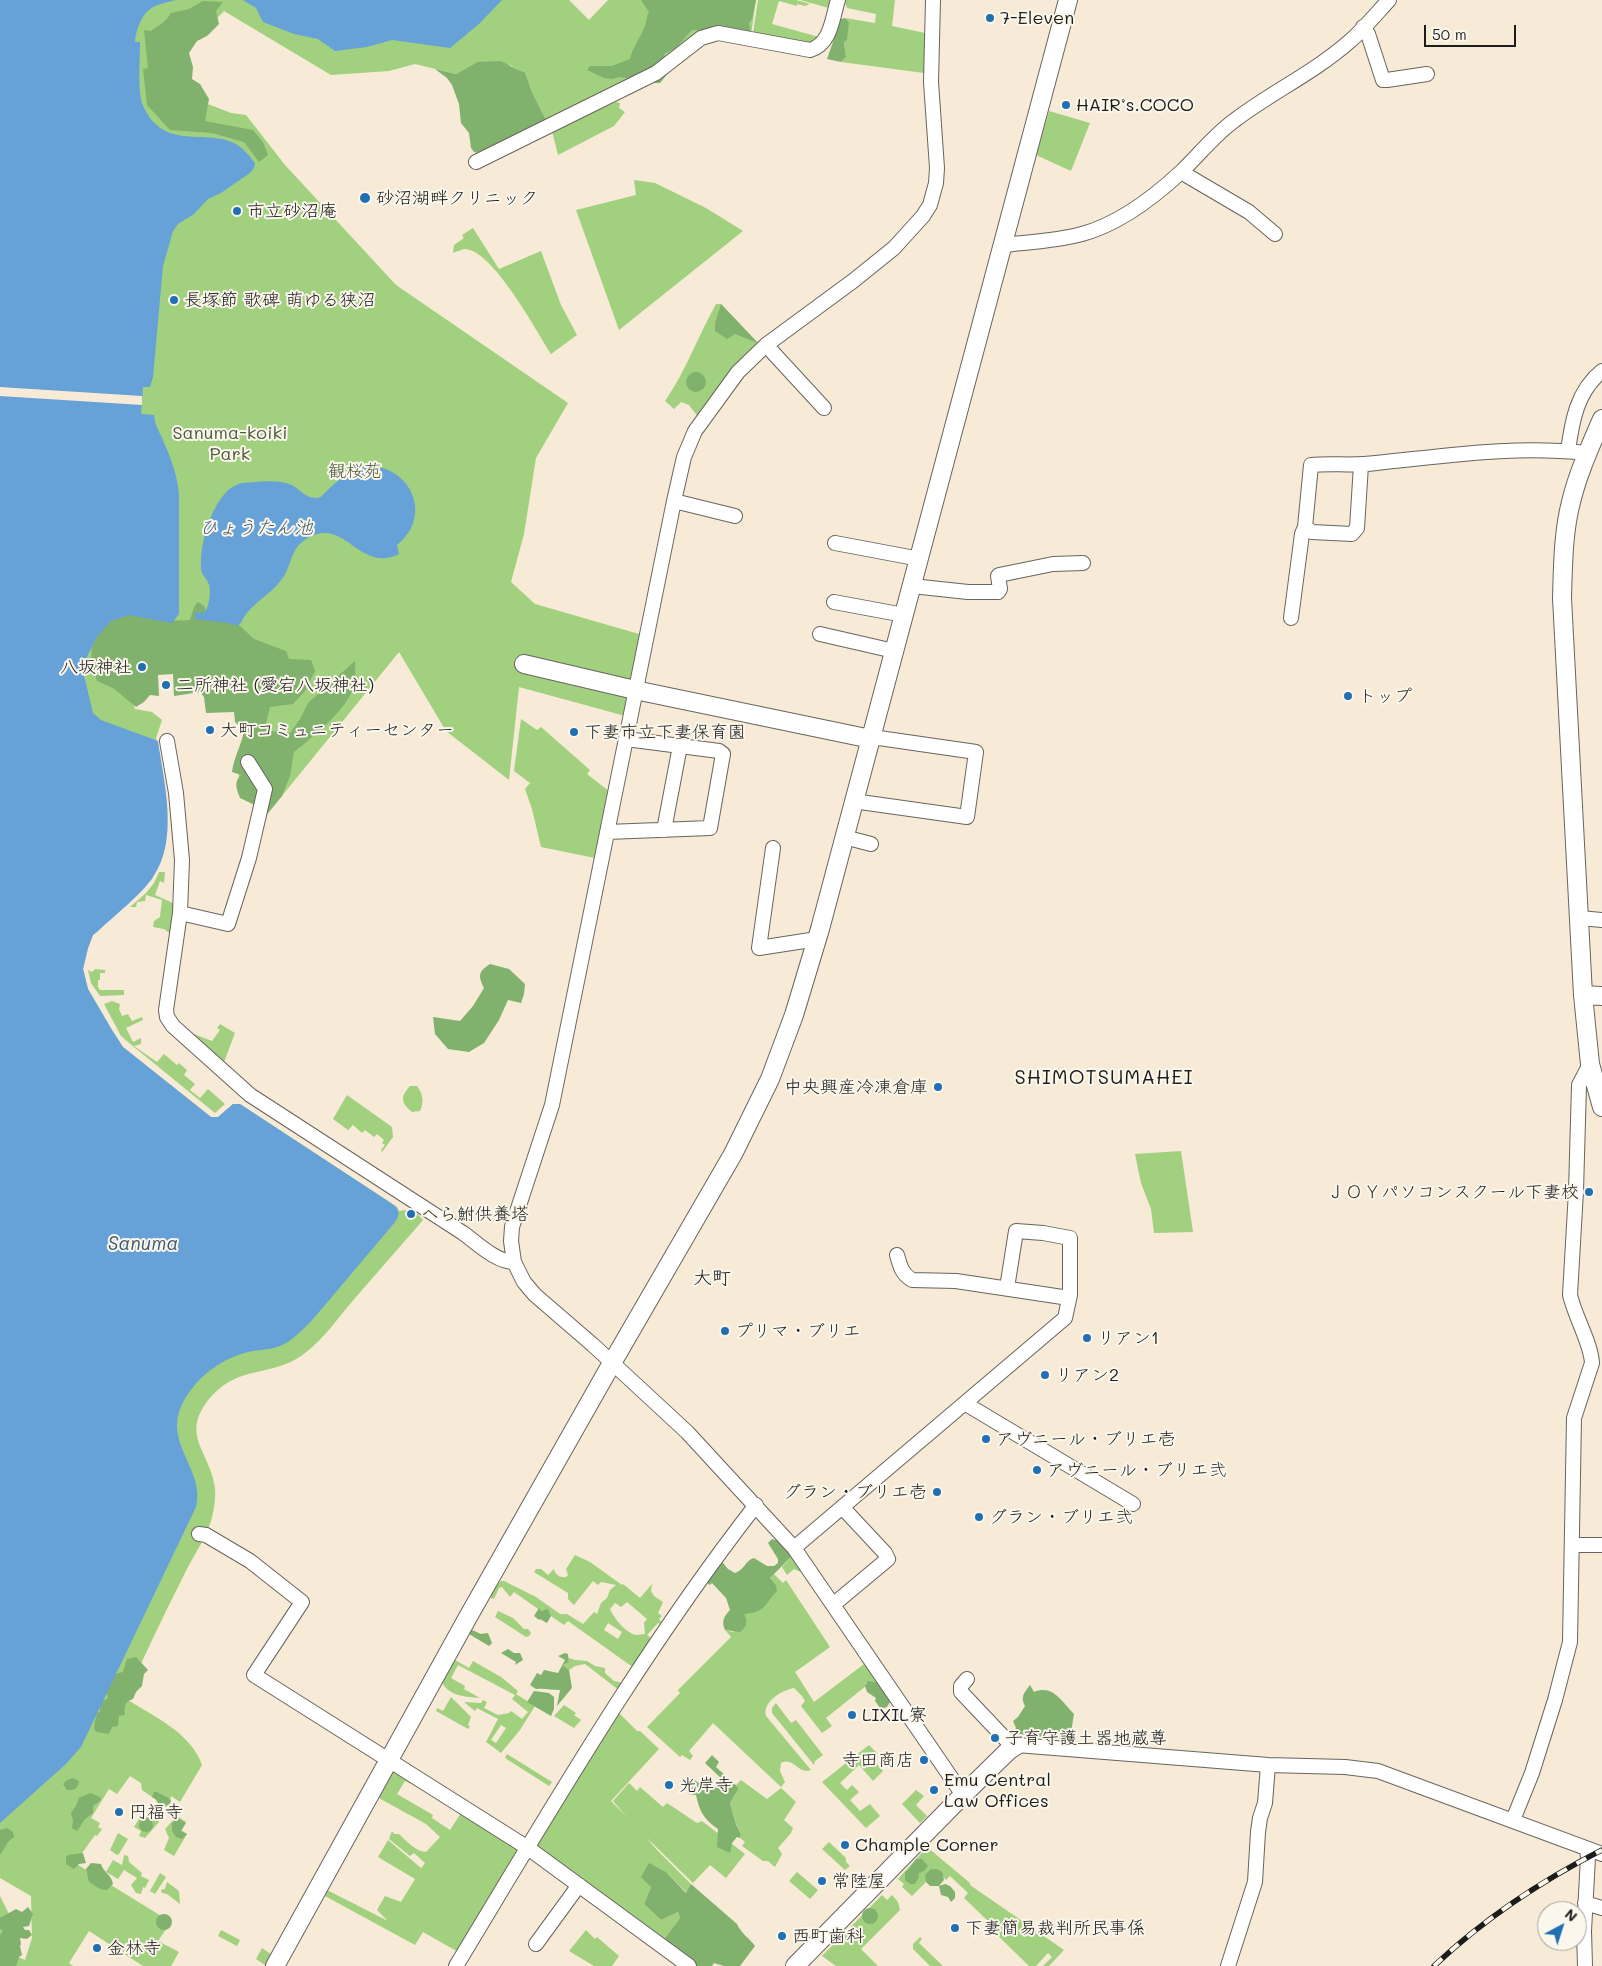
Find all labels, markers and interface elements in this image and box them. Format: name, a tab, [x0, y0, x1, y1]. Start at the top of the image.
place label: 7-Eleven	[1000, 7, 1074, 29]
marker: 7-Eleven	[984, 12, 996, 24]
scale bar	[1427, 15, 1520, 47]
text: 50 m	[1432, 24, 1467, 44]
place label: HAIR’s.COCO	[1076, 94, 1194, 116]
marker: HAIR’s.COCO	[1060, 99, 1072, 111]
place label: 砂沼湖畔クリニック	[376, 187, 538, 209]
marker: 砂沼湖畔クリニック	[358, 191, 372, 205]
place label: 市立砂沼庵	[247, 200, 337, 222]
marker: 市立砂沼庵	[231, 205, 243, 217]
place label: 長塚節 歌碑 萌ゆる狭沼	[184, 289, 376, 311]
marker: 長塚節 歌碑 萌ゆる狭沼	[168, 294, 180, 306]
park label: Sanuma-koiki Park	[172, 422, 288, 464]
park label: 観桜苑	[328, 460, 382, 482]
water label: ひょうたん池	[199, 517, 313, 539]
place label: 八坂神社	[60, 656, 132, 678]
marker: 八坂神社	[136, 661, 148, 673]
place label: 二所神社 (愛宕八坂神社)	[176, 674, 374, 696]
marker: 二所神社 (愛宕八坂神社)	[160, 679, 172, 691]
place label: トップ	[1358, 685, 1412, 707]
marker: トップ	[1342, 690, 1354, 702]
place label: 大町コミュニティーセンター	[220, 719, 454, 741]
place label: 下妻市立下妻保育園	[584, 721, 746, 743]
marker: 大町コミュニティーセンター	[204, 724, 216, 736]
marker: 下妻市立下妻保育園	[568, 726, 580, 738]
district label: SHIMOTSUMAHEI	[1013, 1066, 1195, 1090]
place label: 中央興産冷凍倉庫	[784, 1076, 928, 1098]
marker: 中央興産冷凍倉庫	[932, 1081, 944, 1093]
place label: ＪＯＹパソコンスクール下妻校	[1327, 1181, 1579, 1203]
marker: ＪＯＹパソコンスクール下妻校	[1583, 1186, 1595, 1198]
place label: へら鮒供養塔	[421, 1203, 529, 1225]
marker: へら鮒供養塔	[405, 1208, 417, 1220]
water label: Sanuma	[108, 1233, 178, 1255]
district label: 大町	[693, 1267, 731, 1289]
place label: プリマ・ブリエ	[735, 1320, 861, 1342]
marker: プリマ・ブリエ	[719, 1325, 731, 1337]
place label: リアン1	[1097, 1327, 1159, 1349]
marker: リアン1	[1081, 1332, 1093, 1344]
place label: リアン2	[1055, 1364, 1119, 1386]
marker: リアン2	[1039, 1369, 1051, 1381]
place label: アヴニール・ブリエ壱	[996, 1428, 1176, 1450]
marker: アヴニール・ブリエ壱	[980, 1433, 992, 1445]
place label: アヴニール・ブリエ弐	[1047, 1459, 1227, 1481]
marker: アヴニール・ブリエ弐	[1031, 1464, 1043, 1476]
place label: グラン・ブリエ壱	[783, 1481, 927, 1503]
marker: グラン・ブリエ壱	[931, 1486, 943, 1498]
place label: グラン・ブリエ弐	[989, 1506, 1133, 1528]
marker: グラン・ブリエ弐	[973, 1511, 985, 1523]
place label: LIXIL寮	[862, 1704, 927, 1726]
marker: LIXIL寮	[846, 1709, 858, 1721]
place label: 子育守護土器地蔵尊	[1005, 1727, 1167, 1749]
marker: 子育守護土器地蔵尊	[989, 1732, 1001, 1744]
place label: 寺田商店	[842, 1749, 914, 1771]
marker: 寺田商店	[918, 1754, 930, 1766]
place label: Emu Central Law Offices	[944, 1769, 1051, 1812]
place label: 光岸寺	[679, 1774, 733, 1796]
marker: 光岸寺	[663, 1779, 675, 1791]
marker: Emu Central Law Offices	[928, 1784, 940, 1796]
place label: 円福寺	[129, 1801, 183, 1823]
marker: 円福寺	[113, 1806, 125, 1818]
place label: Chample Corner	[855, 1834, 999, 1856]
marker: Chample Corner	[839, 1839, 851, 1851]
place label: 常陸屋	[832, 1870, 886, 1892]
marker: 常陸屋	[816, 1875, 828, 1887]
north arrow	[1537, 1901, 1587, 1951]
text: N	[1561, 1904, 1581, 1926]
place label: 下妻簡易裁判所民事係	[965, 1917, 1145, 1939]
marker: 下妻簡易裁判所民事係	[949, 1922, 961, 1934]
place label: 西町歯科	[792, 1925, 864, 1947]
marker: 西町歯科	[776, 1930, 788, 1942]
place label: 金林寺	[107, 1937, 161, 1959]
marker: 金林寺	[91, 1942, 103, 1954]

